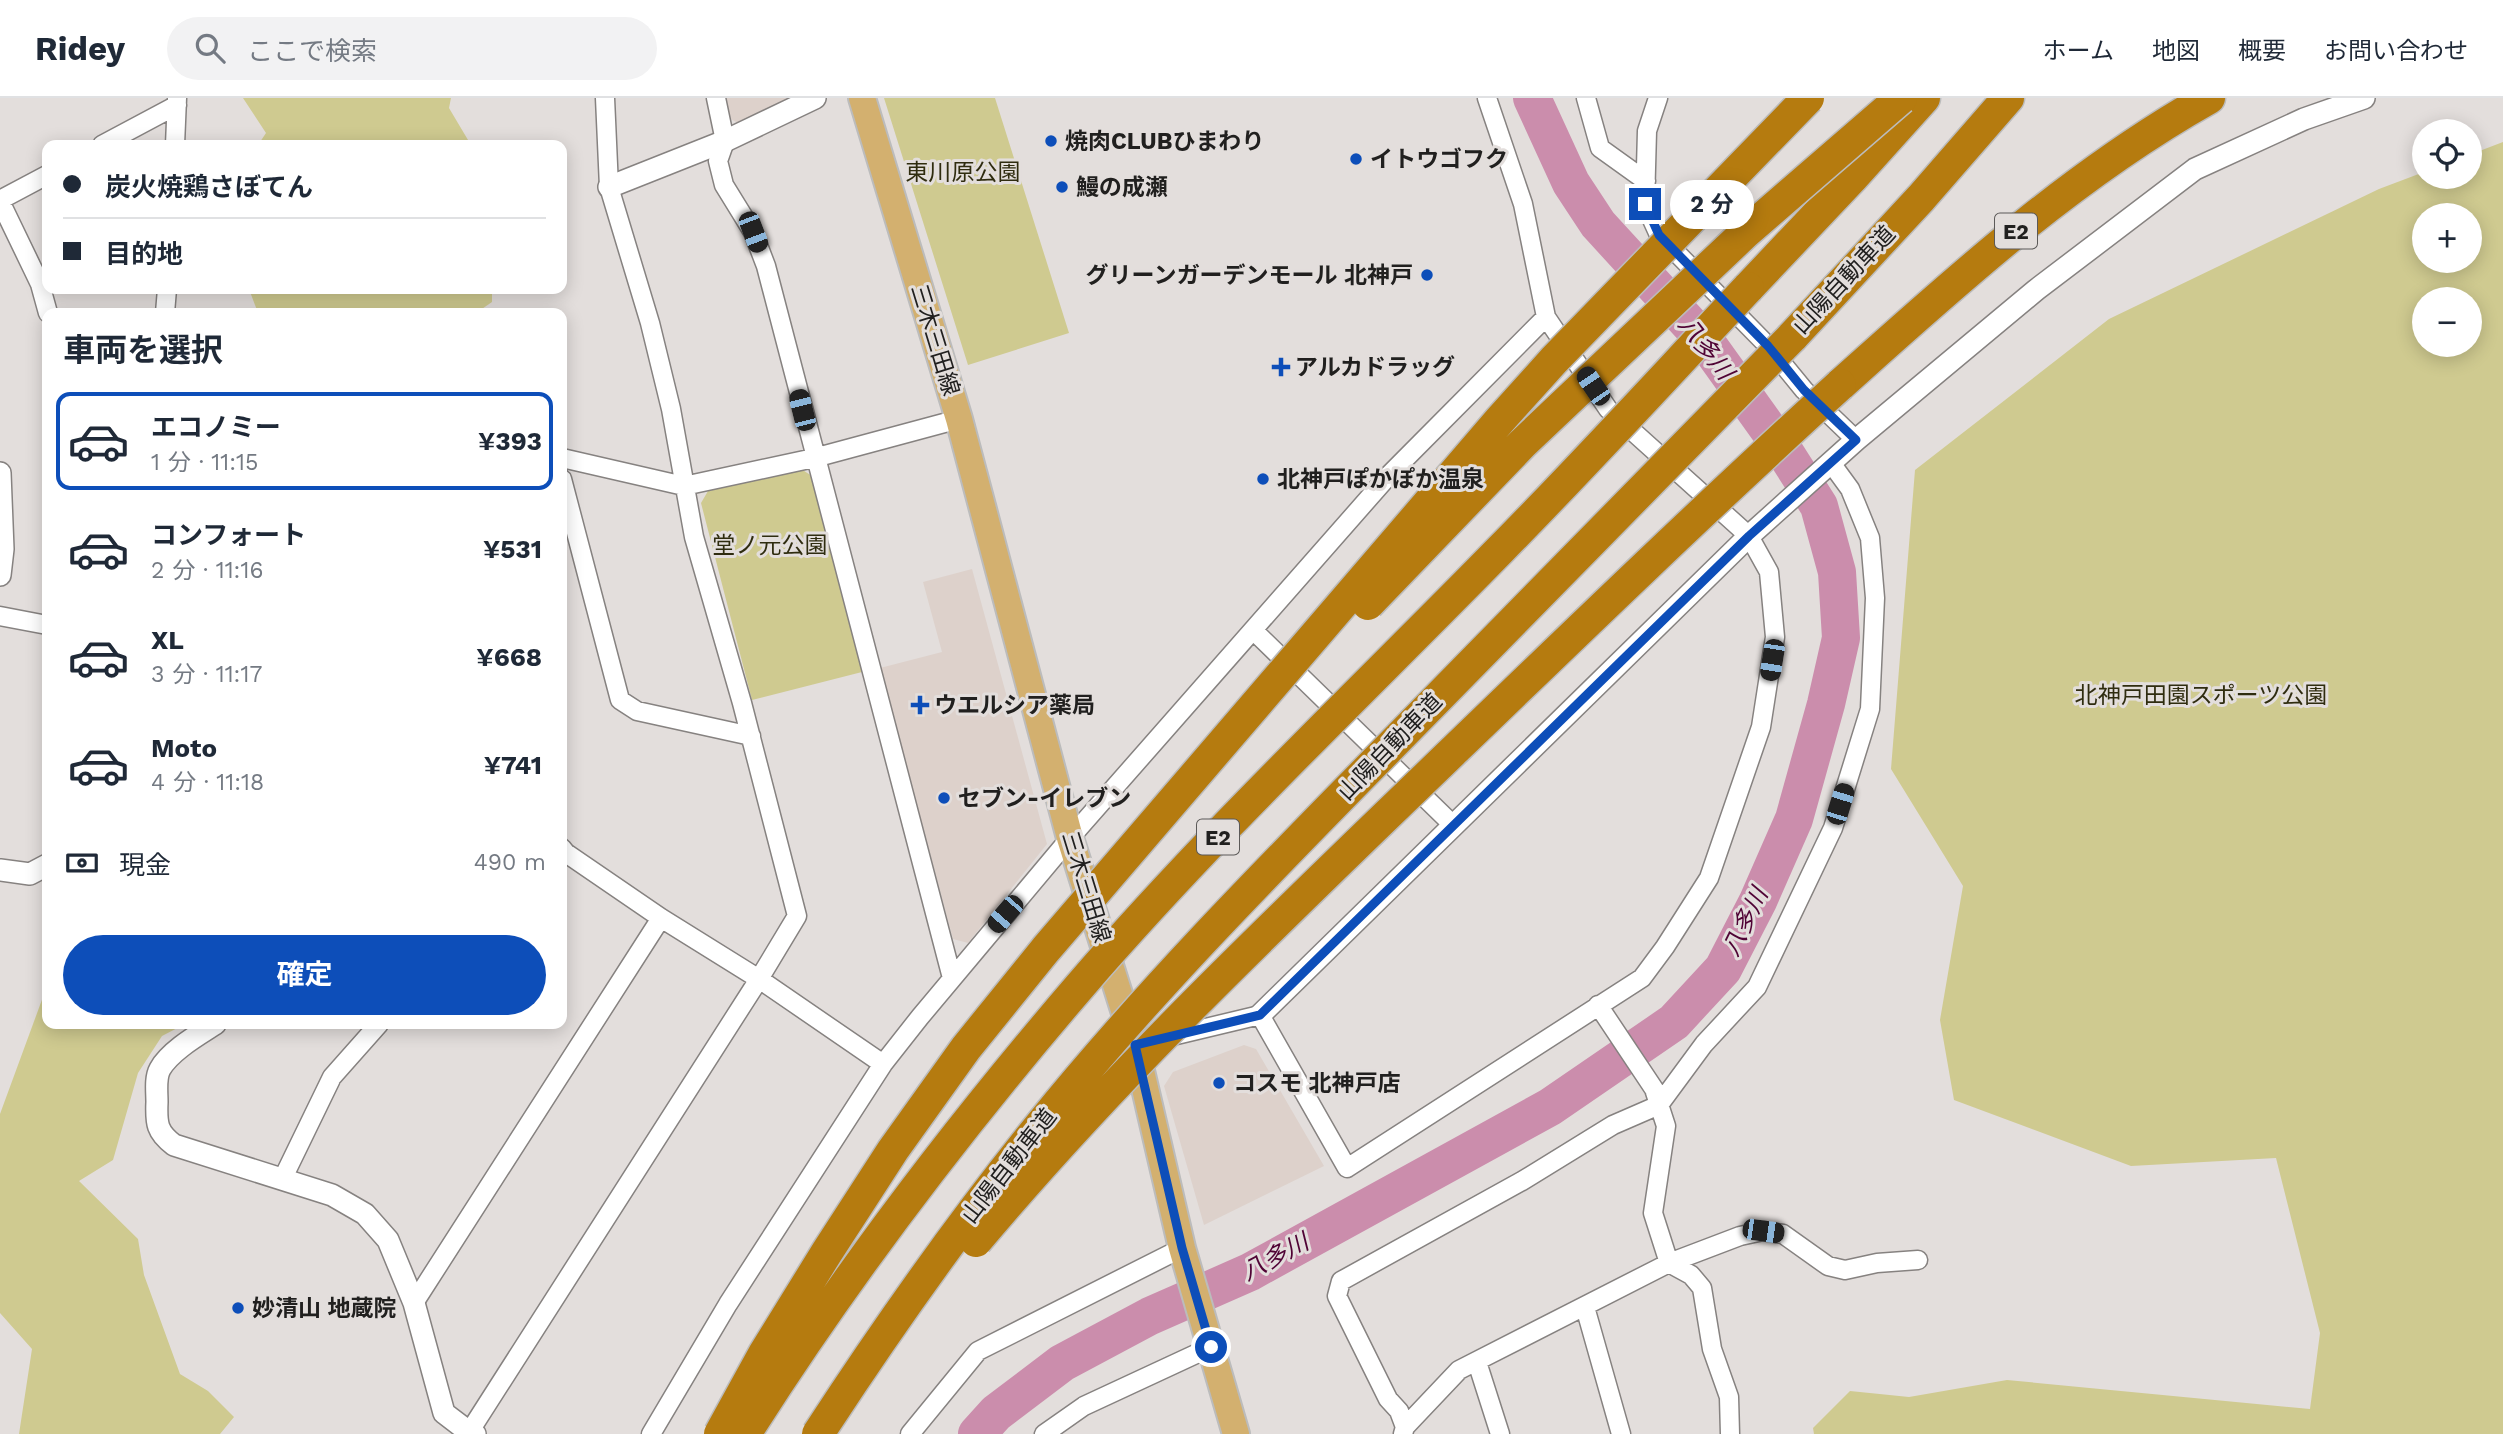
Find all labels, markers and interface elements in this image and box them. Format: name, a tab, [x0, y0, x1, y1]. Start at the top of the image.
search box	[167, 17, 657, 80]
text: Ridey	[35, 29, 125, 68]
icon: search	[191, 29, 229, 67]
text: ここで検索	[247, 36, 377, 66]
text: ホーム	[2043, 37, 2114, 65]
text: 地図	[2152, 37, 2200, 65]
text: 概要	[2238, 37, 2286, 65]
text: お問い合わせ	[2324, 37, 2468, 65]
map controls	[2412, 119, 2482, 357]
button: locate	[2412, 119, 2482, 189]
place label: 焼肉CLUBひまわり	[1065, 128, 1264, 155]
marker: 焼肉CLUBひまわり	[1043, 133, 1059, 149]
place label: イトウゴフク	[1370, 146, 1508, 173]
marker: イトウゴフク	[1348, 151, 1364, 167]
park label: 東川原公園	[906, 159, 1021, 186]
text: 炭火焼鶏さぼてん	[105, 172, 313, 202]
place label: 鰻の成瀬	[1076, 174, 1168, 201]
marker: 鰻の成瀬	[1054, 179, 1070, 195]
callout: 2 分	[1670, 180, 1754, 228]
route end	[1629, 188, 1661, 220]
text: 2 分	[1690, 191, 1734, 218]
button: +	[2412, 203, 2482, 273]
car	[736, 209, 771, 255]
road number: E2	[1995, 214, 2037, 248]
street label: 山陽自動車道	[1787, 220, 1901, 340]
text: 目的地	[105, 239, 183, 269]
place label: グリーンガーデンモール 北神戸	[1086, 262, 1413, 289]
marker: グリーンガーデンモール 北神戸	[1419, 267, 1435, 283]
street label: 三木三田線	[905, 281, 965, 399]
button: −	[2412, 287, 2482, 357]
water label: 八多川	[1673, 311, 1741, 387]
text: 車両を選択	[63, 331, 223, 369]
place label: アルカドラッグ	[1295, 354, 1455, 381]
marker: アルカドラッグ	[1273, 359, 1289, 375]
car	[1573, 363, 1614, 409]
car	[787, 387, 818, 433]
icon: car	[67, 410, 130, 473]
text: エコノミー	[151, 412, 281, 442]
text: ¥393	[478, 426, 542, 456]
text: 1 分 · 11:15	[151, 449, 258, 476]
place label: 北神戸ぽかぽか温泉	[1277, 466, 1484, 493]
marker: 北神戸ぽかぽか温泉	[1255, 471, 1271, 487]
icon: car	[67, 518, 130, 581]
text: コンフォート	[151, 520, 306, 550]
park label: 堂ノ元公園	[713, 532, 828, 559]
text: ¥531	[483, 534, 542, 564]
text: 2 分 · 11:16	[151, 557, 263, 584]
text: XL	[151, 625, 184, 655]
icon: car	[67, 626, 130, 689]
car	[1759, 638, 1786, 682]
text: ¥668	[476, 642, 542, 672]
text: 3 分 · 11:17	[151, 661, 262, 688]
park label: 北神戸田園スポーツ公園	[2075, 682, 2327, 709]
street label: 山陽自動車道	[1332, 688, 1448, 806]
place label: ウエルシア薬局	[934, 692, 1095, 719]
marker: ウエルシア薬局	[912, 697, 928, 713]
text: Moto	[151, 733, 217, 763]
icon: car	[67, 734, 130, 797]
text: ¥741	[484, 750, 542, 780]
text: 4 分 · 11:18	[151, 769, 264, 796]
car	[1824, 781, 1857, 827]
place label: セブン-イレブン	[958, 785, 1131, 812]
marker: セブン-イレブン	[936, 790, 952, 806]
road number: E2	[1197, 820, 1239, 854]
street label: 三木三田線	[1056, 828, 1116, 946]
icon: cash	[63, 844, 101, 882]
text: 490 m	[474, 849, 546, 876]
text: 現金	[119, 850, 171, 880]
water label: 八多川	[1717, 881, 1775, 960]
car	[984, 891, 1027, 937]
button: 確定	[63, 935, 546, 1015]
place label: コスモ 北神戸店	[1233, 1070, 1401, 1097]
marker: コスモ 北神戸店	[1211, 1075, 1227, 1091]
street label: 山陽自動車道	[956, 1103, 1062, 1229]
car	[1741, 1218, 1786, 1244]
water label: 八多川	[1237, 1226, 1316, 1286]
place label: 妙清山 地蔵院	[252, 1295, 397, 1322]
marker: 妙清山 地蔵院	[230, 1300, 246, 1316]
route start	[1195, 1331, 1227, 1363]

